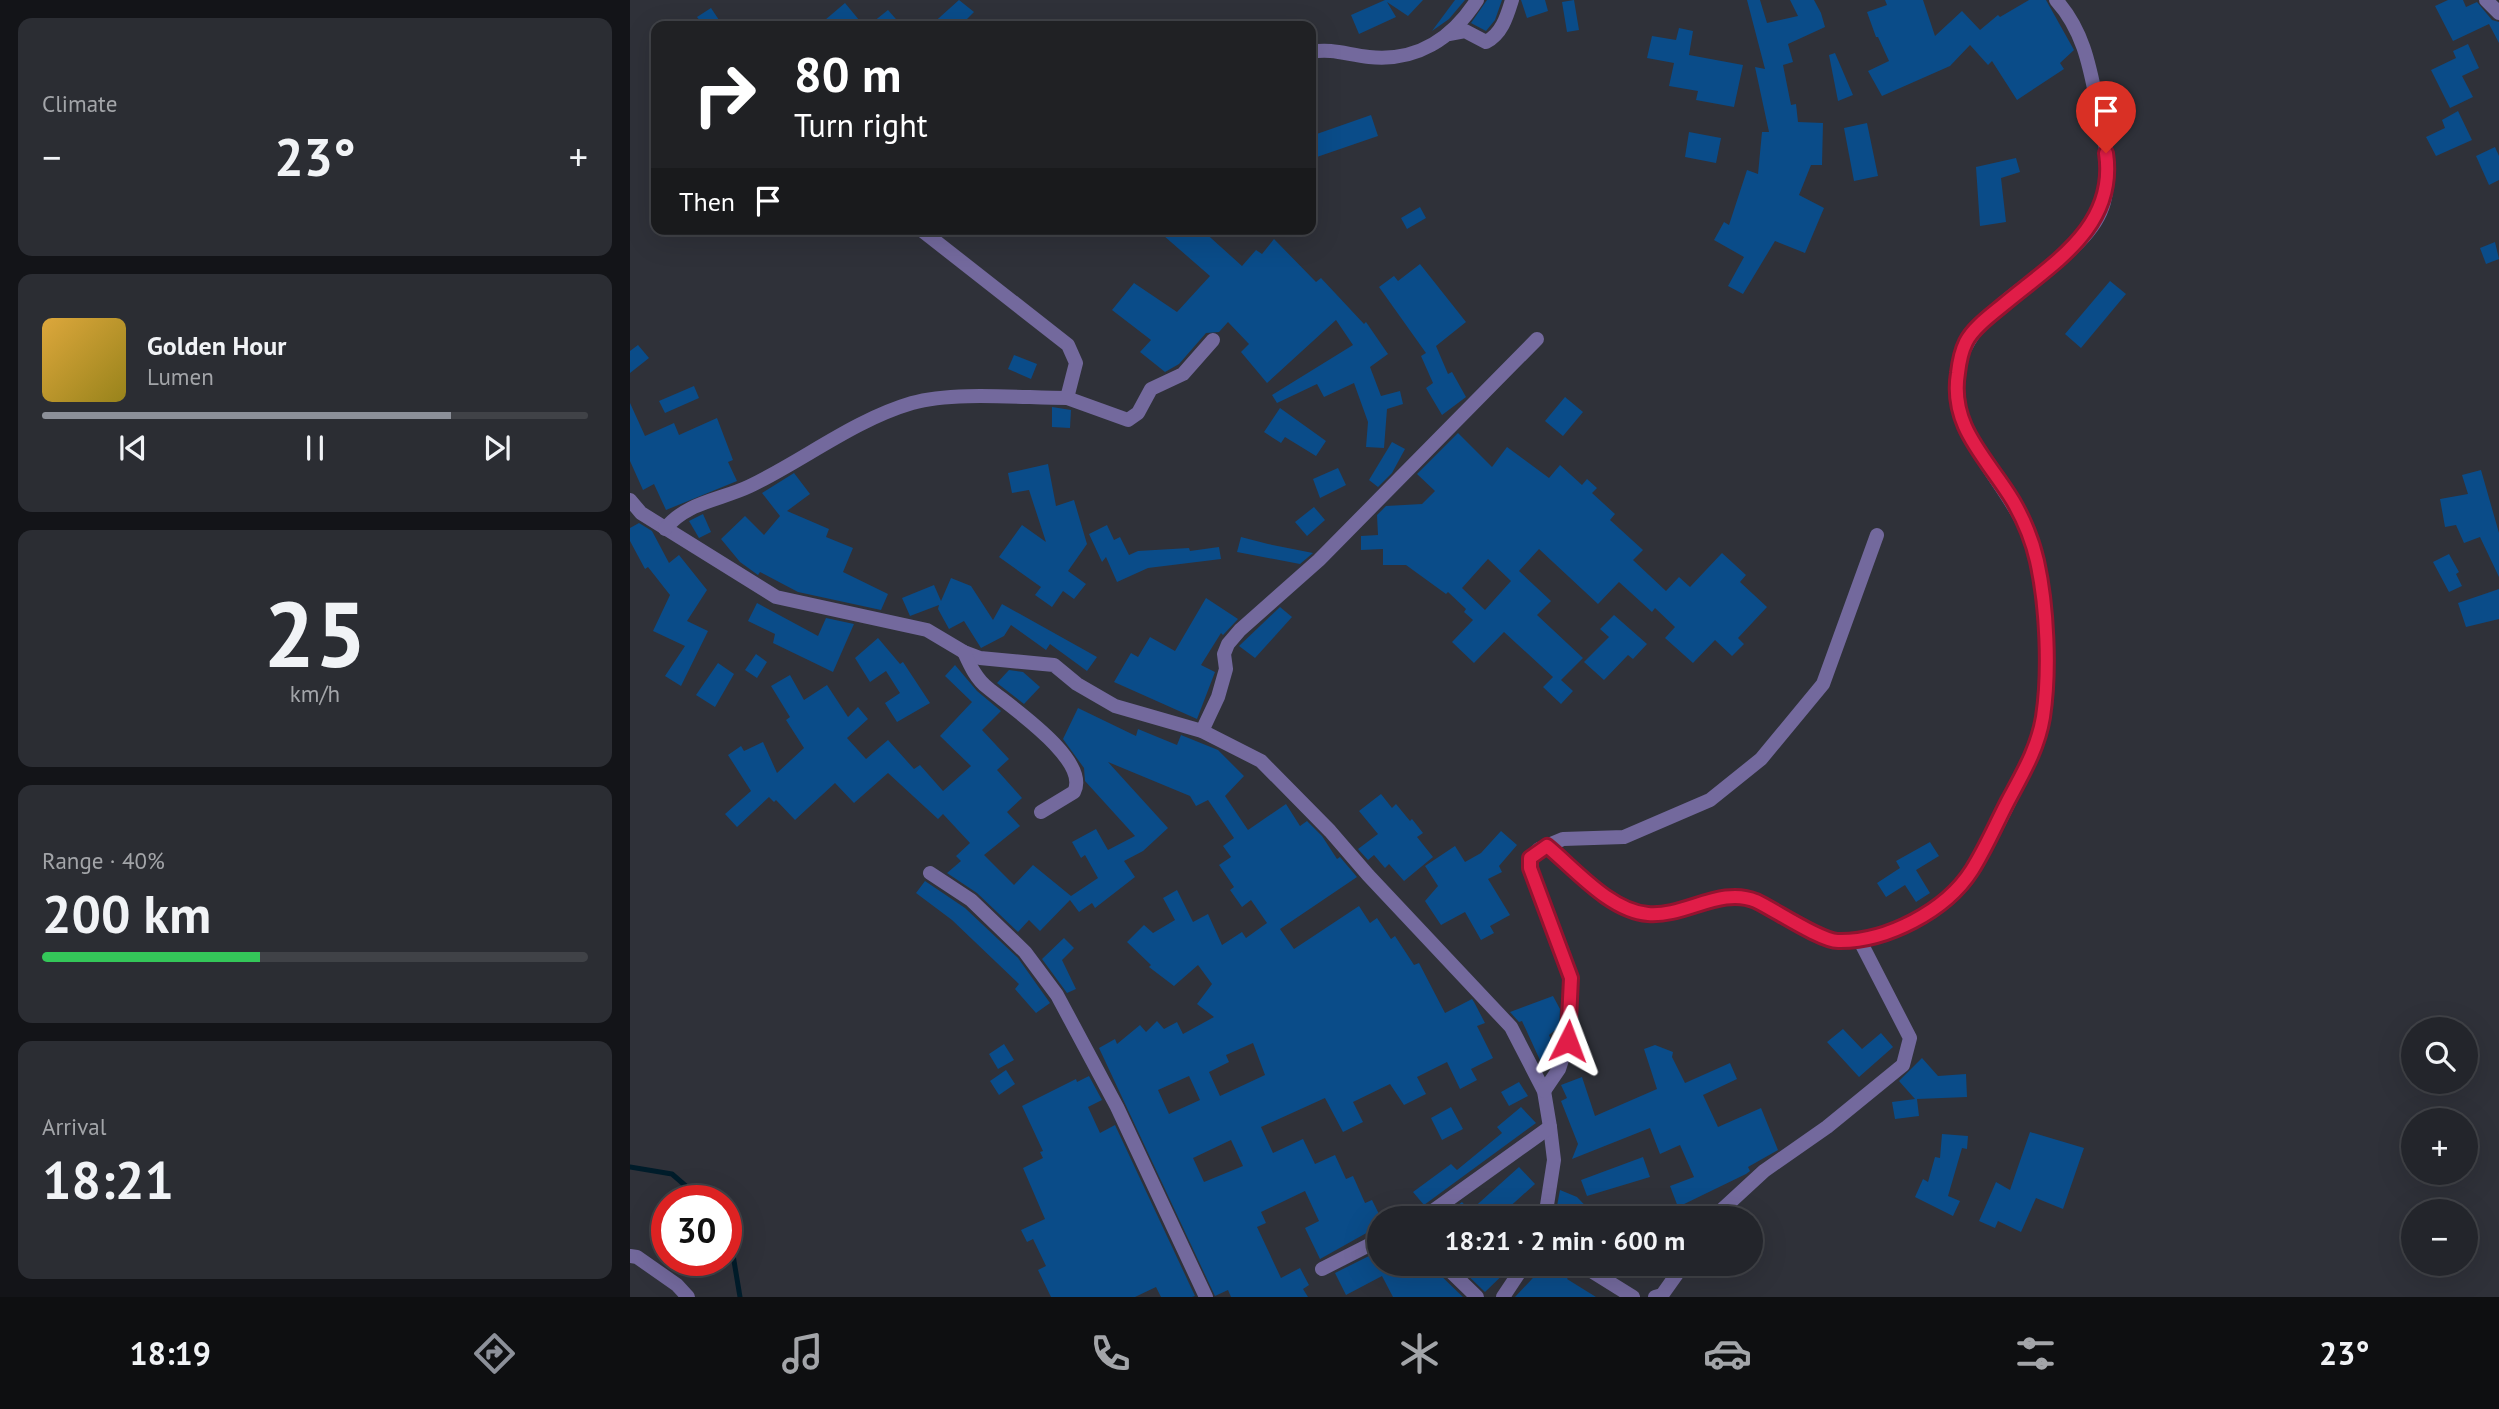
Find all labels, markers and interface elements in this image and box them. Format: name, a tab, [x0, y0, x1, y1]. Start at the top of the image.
text: 80 m	[794, 42, 901, 106]
icon: right	[679, 49, 770, 140]
pin	[2076, 81, 2136, 153]
text: Climate	[42, 89, 117, 118]
icon: arrive	[2087, 92, 2125, 130]
text: Turn right	[794, 104, 928, 146]
text: 23°	[274, 123, 356, 190]
text: −	[42, 132, 61, 181]
text: +	[569, 132, 588, 181]
icon: arrive	[749, 182, 787, 220]
text: Then	[679, 185, 735, 218]
text: Golden Hour	[147, 329, 286, 362]
text: Lumen	[147, 362, 214, 391]
icon: previous	[114, 429, 152, 467]
icon: pause	[296, 429, 334, 467]
icon: next	[478, 429, 516, 467]
text: 25	[263, 574, 367, 692]
text: km/h	[290, 679, 340, 708]
text: Range · 40%	[42, 846, 165, 875]
text: 200 km	[42, 880, 211, 947]
position arrow	[1531, 1004, 1605, 1078]
map controls	[2401, 1017, 2478, 1276]
button: search	[2401, 1017, 2478, 1094]
button: +	[2401, 1108, 2478, 1185]
text: Arrival	[42, 1112, 106, 1141]
text: 18:21	[42, 1146, 174, 1213]
speed limit sign: 30	[651, 1185, 742, 1276]
button: −	[2401, 1199, 2478, 1276]
text: 18:21 · 2 min · 600 m	[1445, 1224, 1685, 1257]
icon: directions	[470, 1329, 519, 1378]
icon: music	[778, 1329, 827, 1378]
icon: phone	[1086, 1329, 1135, 1378]
icon: climate	[1395, 1329, 1444, 1378]
icon: car	[1703, 1329, 1752, 1378]
icon: filters	[2011, 1329, 2060, 1378]
text: 18:19	[130, 1332, 211, 1374]
text: 23°	[2319, 1332, 2369, 1374]

